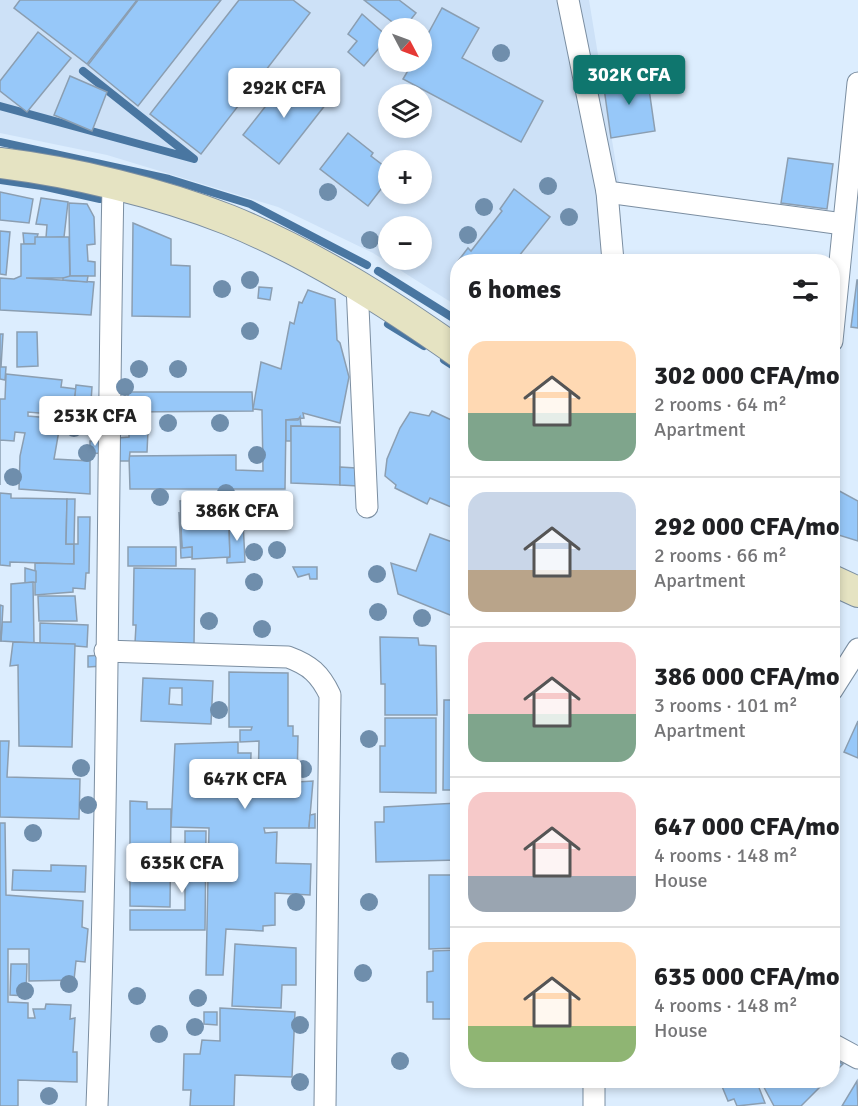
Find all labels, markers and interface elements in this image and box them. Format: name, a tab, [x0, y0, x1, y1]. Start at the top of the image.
north arrow	[378, 18, 432, 72]
map controls	[378, 18, 432, 270]
pin: 302K CFA	[567, 55, 691, 106]
text: 302K CFA	[587, 62, 671, 87]
pin: 292K CFA	[222, 68, 346, 119]
text: 292K CFA	[242, 75, 326, 100]
button: layers	[378, 84, 432, 138]
button: +	[378, 150, 432, 204]
button: −	[378, 216, 432, 270]
text: 6 homes	[468, 274, 561, 306]
icon: filters	[789, 274, 822, 307]
text: 302 000 CFA/mo	[654, 360, 840, 392]
icon: home	[516, 365, 588, 437]
text: 2 rooms · 64 m²	[654, 392, 787, 417]
pin: 253K CFA	[33, 396, 157, 447]
text: 253K CFA	[53, 403, 137, 428]
text: Apartment	[654, 417, 746, 442]
pin: 386K CFA	[175, 491, 299, 542]
text: 386K CFA	[195, 498, 279, 523]
text: 292 000 CFA/mo	[654, 511, 840, 543]
icon: home	[516, 516, 588, 588]
text: 2 rooms · 66 m²	[654, 543, 787, 568]
text: Apartment	[654, 568, 746, 593]
text: 386 000 CFA/mo	[654, 661, 840, 693]
icon: home	[516, 666, 588, 738]
text: 3 rooms · 101 m²	[654, 693, 798, 718]
text: Apartment	[654, 718, 746, 743]
pin: 647K CFA	[183, 759, 307, 810]
text: 647K CFA	[203, 766, 287, 791]
text: 647 000 CFA/mo	[654, 811, 840, 843]
icon: home	[516, 816, 588, 888]
pin: 635K CFA	[120, 843, 244, 894]
text: 4 rooms · 148 m²	[654, 843, 798, 868]
text: 635K CFA	[140, 850, 224, 875]
text: House	[654, 868, 708, 893]
text: 635 000 CFA/mo	[654, 961, 840, 993]
icon: home	[516, 966, 588, 1038]
text: 4 rooms · 148 m²	[654, 993, 798, 1018]
text: House	[654, 1018, 708, 1043]

